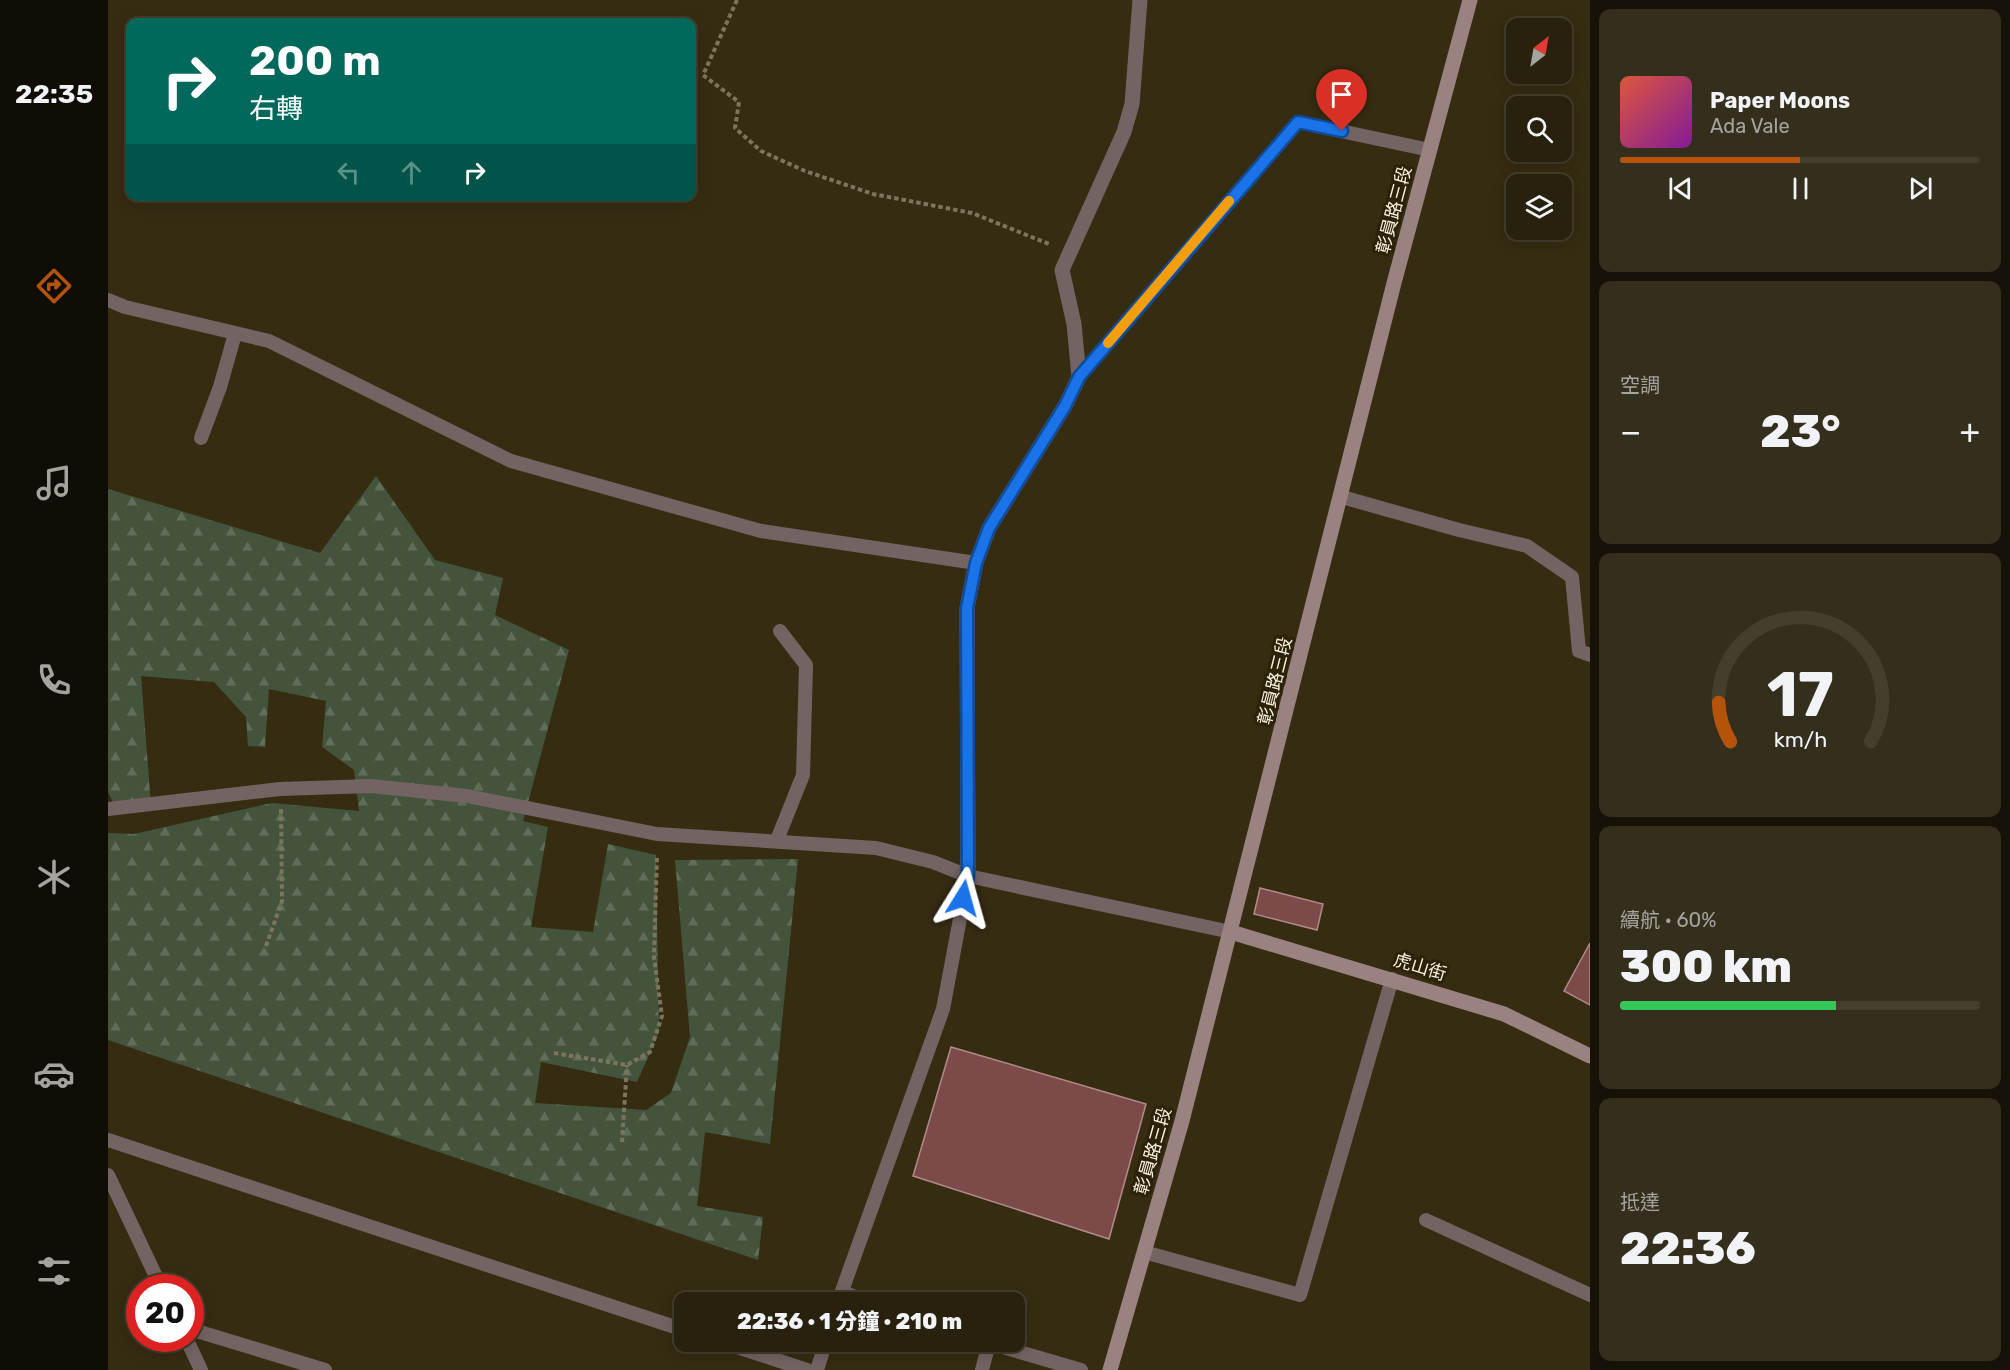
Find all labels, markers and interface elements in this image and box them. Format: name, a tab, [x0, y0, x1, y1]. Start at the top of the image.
north arrow	[1506, 18, 1572, 84]
map controls	[1506, 18, 1572, 240]
text: 200 m	[249, 36, 381, 86]
icon: right	[150, 42, 228, 120]
pin	[1316, 69, 1367, 131]
text: 22:35	[15, 78, 93, 110]
icon: arrive	[1325, 78, 1358, 111]
text: Paper Moons	[1710, 87, 1850, 114]
text: 右轉	[249, 93, 303, 125]
button: search	[1506, 96, 1572, 162]
text: Ada Vale	[1710, 114, 1790, 138]
icon: left	[332, 156, 365, 189]
icon: ahead	[395, 156, 428, 189]
icon: right	[458, 156, 491, 189]
street label: 彰員路三段	[1372, 164, 1416, 256]
icon: previous	[1664, 172, 1697, 205]
icon: pause	[1784, 172, 1817, 205]
icon: next	[1904, 172, 1937, 205]
button: layers	[1506, 174, 1572, 240]
icon: directions	[33, 265, 75, 307]
text: 空調	[1620, 373, 1660, 397]
text: 23°	[1760, 405, 1841, 458]
text: −	[1620, 412, 1641, 451]
text: +	[1959, 412, 1980, 451]
icon: music	[33, 462, 75, 504]
street label: 彰員路三段	[1253, 635, 1297, 727]
text: 17	[1767, 658, 1833, 732]
icon: phone	[33, 659, 75, 701]
text: km/h	[1773, 727, 1827, 752]
icon: climate	[33, 856, 75, 898]
position arrow	[931, 866, 995, 930]
text: 續航 · 60%	[1620, 908, 1716, 932]
text: 300 km	[1620, 940, 1792, 993]
street label: 虎山街	[1391, 949, 1449, 985]
icon: car	[33, 1053, 75, 1095]
street label: 彰員路三段	[1130, 1105, 1176, 1197]
text: 抵達	[1620, 1190, 1660, 1214]
text: 22:36	[1620, 1222, 1756, 1275]
icon: filters	[33, 1250, 75, 1292]
speed limit sign: 20	[126, 1274, 204, 1352]
text: 22:36 · 1 分鐘 · 210 m	[737, 1308, 962, 1335]

